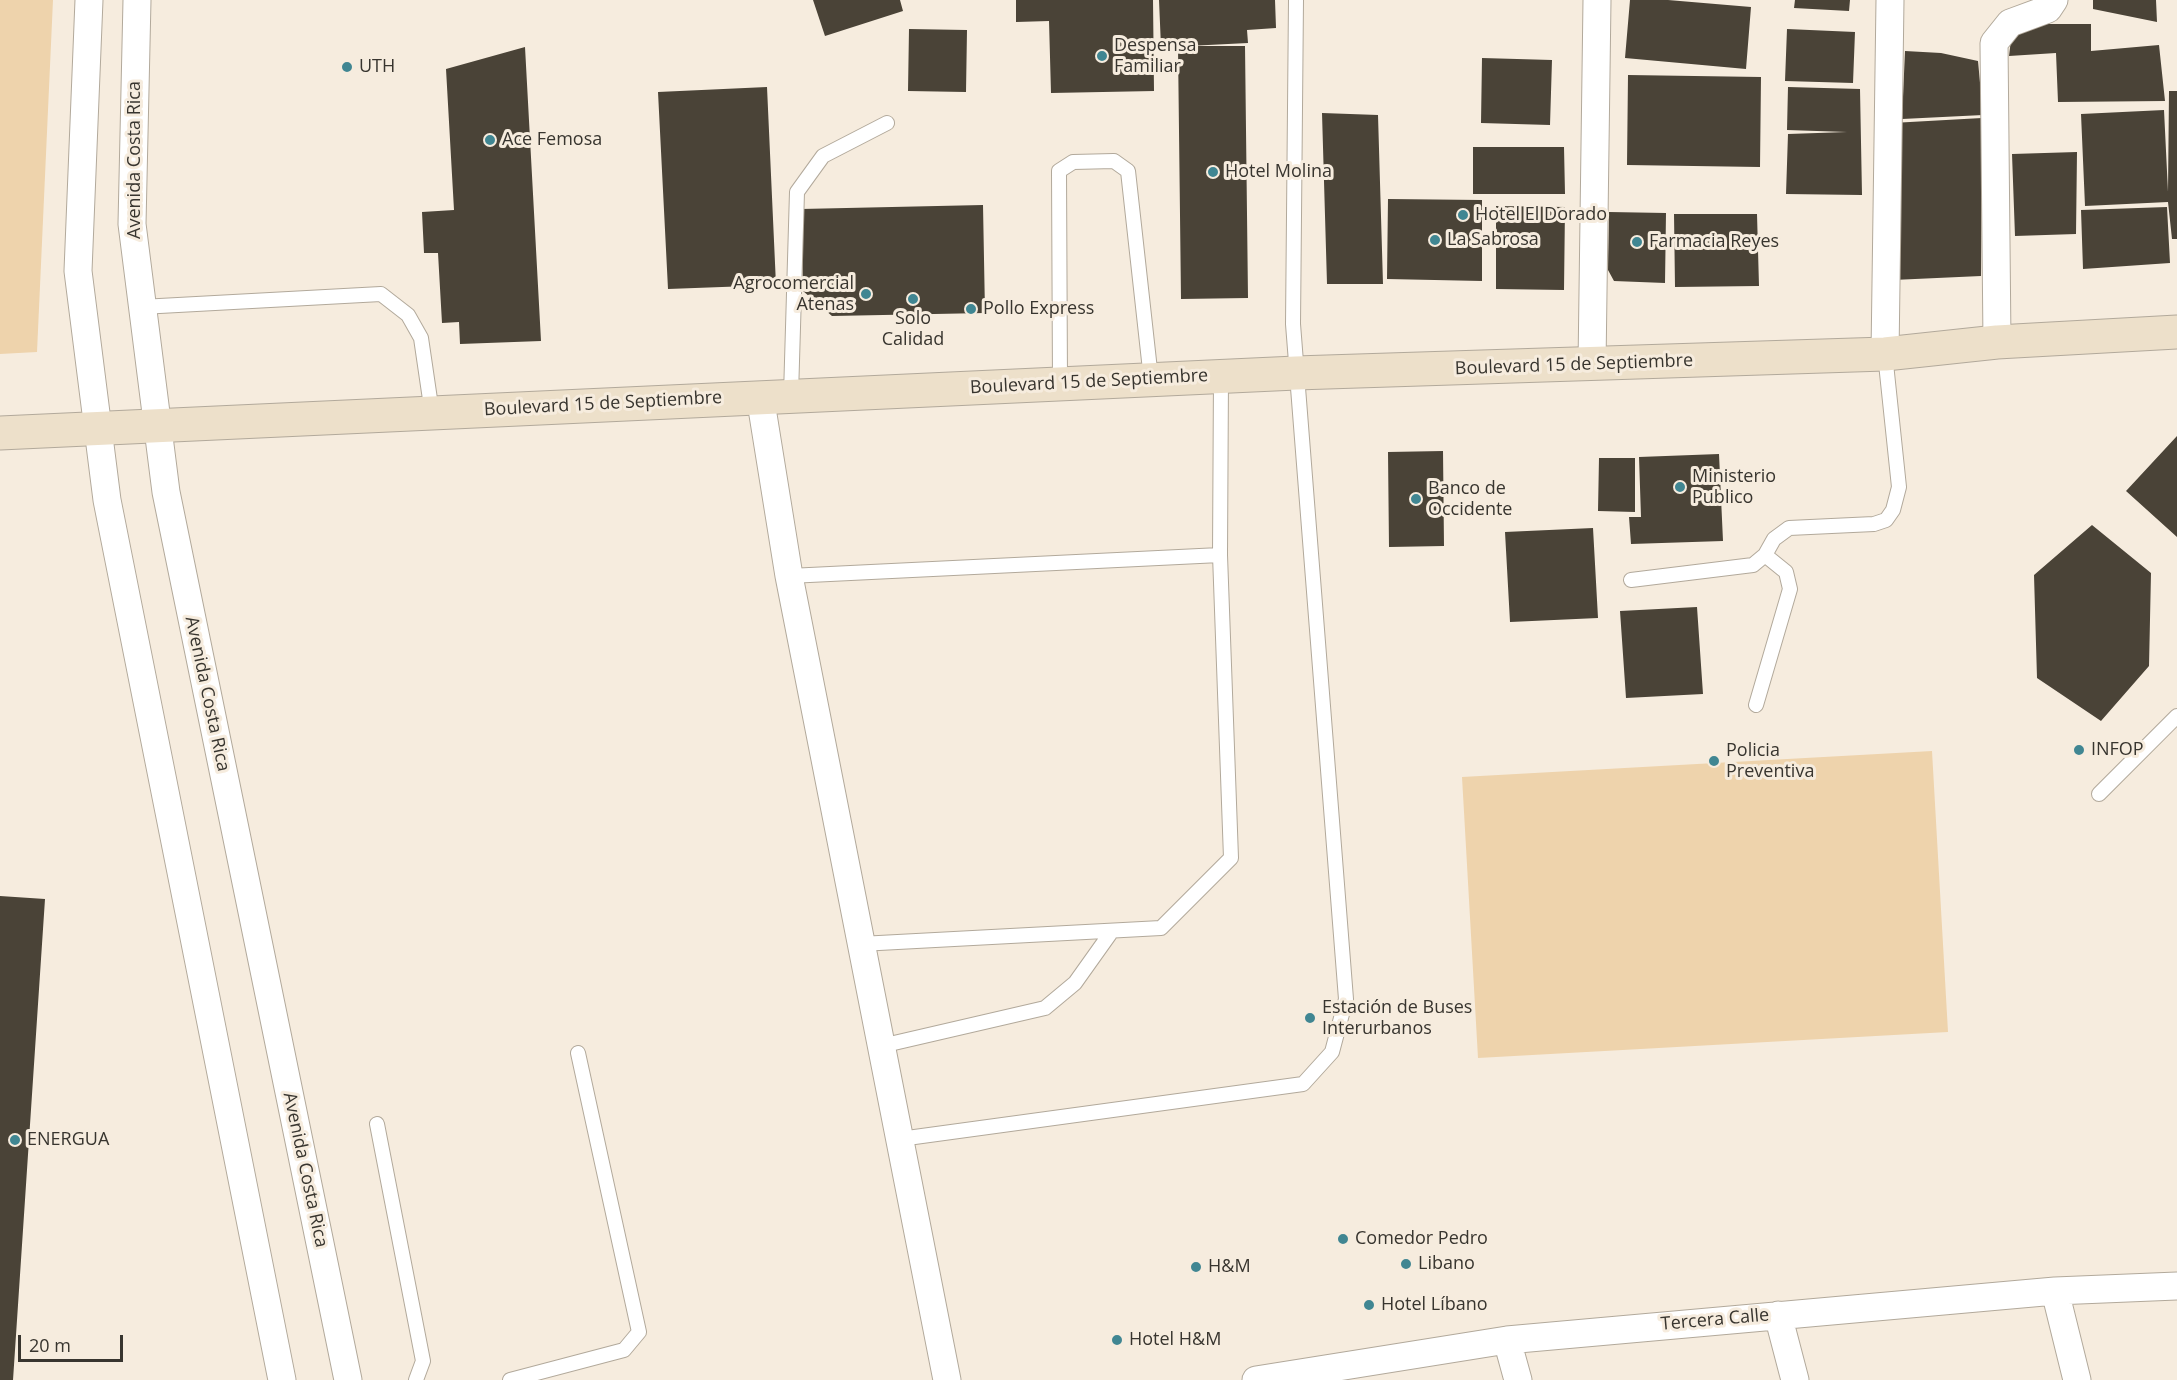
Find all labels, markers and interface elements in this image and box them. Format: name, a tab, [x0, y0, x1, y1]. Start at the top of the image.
place label: Despensa Familiar	[1114, 35, 1196, 78]
marker: Despensa Familiar	[1095, 49, 1109, 63]
place label: UTH	[359, 56, 395, 78]
marker: UTH	[340, 60, 354, 74]
street label: Avenida Costa Rica	[124, 81, 146, 239]
place label: Ace Femosa	[502, 129, 602, 151]
marker: Ace Femosa	[483, 133, 497, 147]
place label: Hotel Molina	[1225, 161, 1332, 183]
marker: Hotel Molina	[1206, 165, 1220, 179]
place label: Hotel El Dorado	[1475, 204, 1607, 226]
marker: Hotel El Dorado	[1456, 208, 1470, 222]
place label: La Sabrosa	[1447, 229, 1539, 251]
place label: Farmacia Reyes	[1649, 231, 1779, 253]
marker: La Sabrosa	[1428, 233, 1442, 247]
marker: Farmacia Reyes	[1630, 235, 1644, 249]
place label: Agrocomercial Atenas	[733, 273, 854, 316]
marker: Agrocomercial Atenas	[859, 287, 873, 301]
marker: Solo Calidad	[906, 292, 920, 306]
place label: Pollo Express	[983, 298, 1094, 320]
marker: Pollo Express	[964, 302, 978, 316]
place label: Solo Calidad	[882, 308, 944, 350]
street label: Boulevard 15 de Septiembre	[1454, 350, 1694, 380]
street label: Boulevard 15 de Septiembre	[969, 365, 1209, 399]
street label: Boulevard 15 de Septiembre	[483, 387, 723, 421]
place label: Ministerio Publico	[1692, 466, 1776, 508]
place label: Banco de Occidente	[1428, 478, 1512, 520]
marker: Ministerio Publico	[1673, 480, 1687, 494]
marker: Banco de Occidente	[1409, 492, 1423, 506]
street label: Avenida Costa Rica	[180, 615, 234, 773]
place label: INFOP	[2091, 739, 2144, 761]
place label: Policia Preventiva	[1726, 740, 1814, 783]
marker: INFOP	[2072, 743, 2086, 757]
marker: Policia Preventiva	[1707, 754, 1721, 768]
place label: Estación de Buses Interurbanos	[1322, 997, 1472, 1040]
marker: Estación de Buses Interurbanos	[1303, 1011, 1317, 1025]
street label: Avenida Costa Rica	[278, 1091, 332, 1249]
place label: ENERGUA	[27, 1129, 109, 1151]
marker: ENERGUA	[8, 1133, 22, 1147]
place label: Comedor Pedro	[1355, 1228, 1488, 1250]
marker: Comedor Pedro	[1336, 1232, 1350, 1246]
place label: Libano	[1418, 1253, 1475, 1275]
place label: H&M	[1208, 1256, 1251, 1278]
marker: Libano	[1399, 1257, 1413, 1271]
marker: H&M	[1189, 1260, 1203, 1274]
place label: Hotel Líbano	[1381, 1294, 1488, 1316]
marker: Hotel Líbano	[1362, 1298, 1376, 1312]
street label: Tercera Calle	[1660, 1305, 1770, 1335]
scale bar	[21, 1323, 126, 1361]
place label: Hotel H&M	[1129, 1329, 1221, 1351]
text: 20 m	[29, 1333, 71, 1357]
marker: Hotel H&M	[1110, 1333, 1124, 1347]

